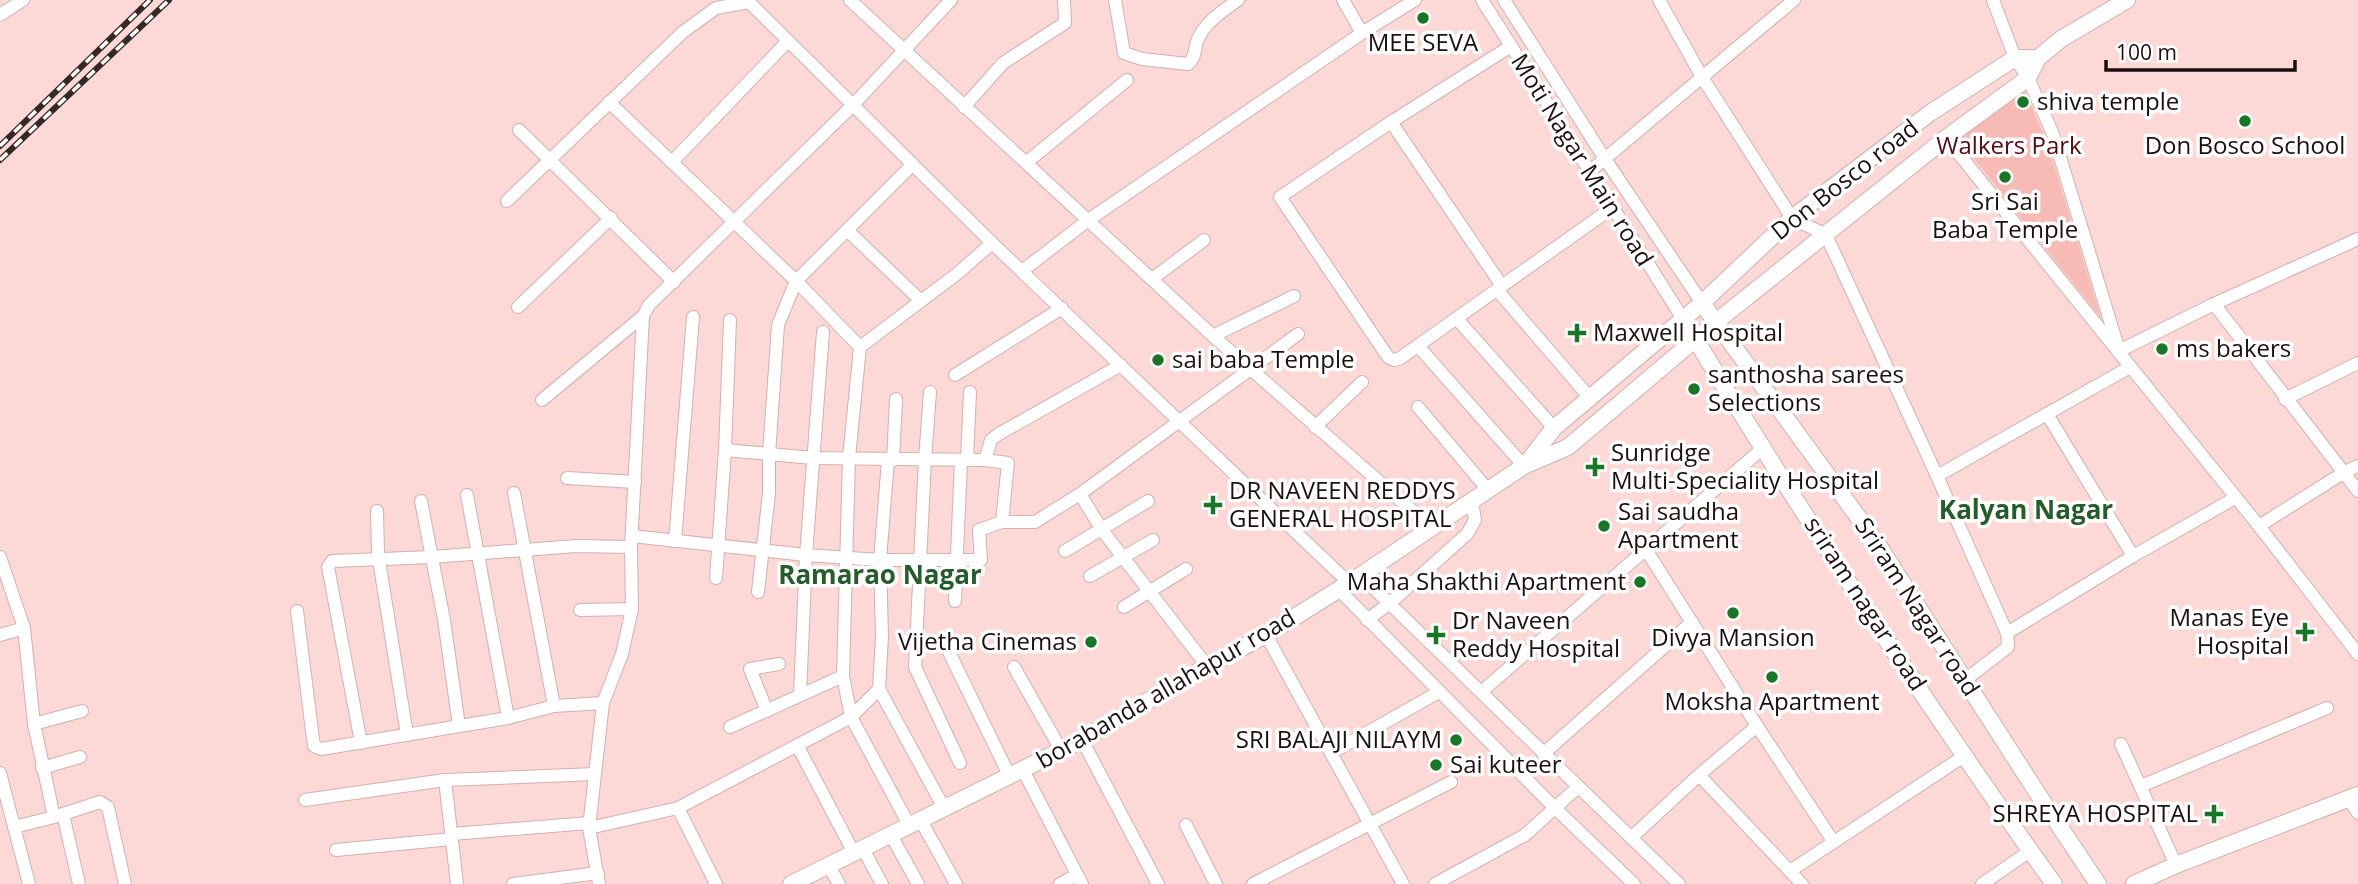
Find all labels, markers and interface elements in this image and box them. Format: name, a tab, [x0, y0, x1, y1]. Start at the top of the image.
marker: MEE SEVA	[1415, 10, 1431, 26]
place label: MEE SEVA	[1368, 25, 1479, 58]
scale bar	[2106, 28, 2295, 72]
text: 100 m	[2116, 38, 2177, 66]
street label: Moti Nagar Main road	[1504, 47, 1662, 272]
place label: shiva temple	[2037, 84, 2179, 117]
marker: shiva temple	[2015, 94, 2031, 110]
street label: Don Bosco road	[1764, 111, 1925, 247]
marker: Don Bosco School	[2237, 113, 2253, 129]
park label: Walkers Park	[1936, 128, 2082, 161]
place label: Don Bosco School	[2145, 128, 2345, 161]
marker: Sri Sai Baba Temple	[1997, 169, 2013, 185]
place label: Sri Sai Baba Temple	[1932, 184, 2078, 245]
place label: Maxwell Hospital	[1593, 315, 1783, 348]
marker: Maxwell Hospital	[1567, 323, 1587, 343]
place label: ms bakers	[2176, 331, 2291, 364]
marker: ms bakers	[2154, 341, 2170, 357]
place label: sai baba Temple	[1172, 342, 1354, 375]
marker: sai baba Temple	[1150, 352, 1166, 368]
place label: santhosha sarees Selections	[1708, 357, 1904, 418]
marker: santhosha sarees Selections	[1686, 381, 1702, 397]
place label: Sunridge Multi-Speciality Hospital	[1611, 435, 1879, 496]
marker: Sunridge Multi-Speciality Hospital	[1585, 457, 1605, 477]
place label: DR NAVEEN REDDYS GENERAL HOSPITAL	[1229, 473, 1456, 534]
district label: Kalyan Nagar	[1939, 491, 2113, 527]
place label: Sai saudha Apartment	[1618, 494, 1739, 555]
marker: DR NAVEEN REDDYS GENERAL HOSPITAL	[1203, 495, 1223, 515]
street label: sriram nagar road	[1798, 510, 1935, 697]
street label: Sriram Nagar road	[1848, 511, 1988, 702]
marker: Sai saudha Apartment	[1596, 518, 1612, 534]
district label: Ramarao Nagar	[778, 556, 982, 592]
place label: Maha Shakthi Apartment	[1347, 564, 1626, 597]
marker: Maha Shakthi Apartment	[1632, 574, 1648, 590]
street label: borabanda allahapur road	[1030, 600, 1301, 775]
place label: Manas Eye Hospital	[2170, 600, 2289, 661]
place label: Dr Naveen Reddy Hospital	[1452, 603, 1620, 664]
marker: Divya Mansion	[1725, 605, 1741, 621]
place label: Divya Mansion	[1651, 620, 1815, 653]
marker: Manas Eye Hospital	[2295, 622, 2315, 642]
place label: Vijetha Cinemas	[898, 624, 1077, 657]
marker: Dr Naveen Reddy Hospital	[1426, 625, 1446, 645]
marker: Vijetha Cinemas	[1083, 634, 1099, 650]
marker: Moksha Apartment	[1764, 669, 1780, 685]
place label: Moksha Apartment	[1665, 684, 1879, 717]
place label: SRI BALAJI NILAYM	[1236, 722, 1442, 755]
marker: SRI BALAJI NILAYM	[1448, 732, 1464, 748]
place label: Sai kuteer	[1450, 747, 1562, 780]
marker: Sai kuteer	[1428, 757, 1444, 773]
place label: SHREYA HOSPITAL	[1993, 796, 2198, 829]
marker: SHREYA HOSPITAL	[2204, 804, 2224, 824]

